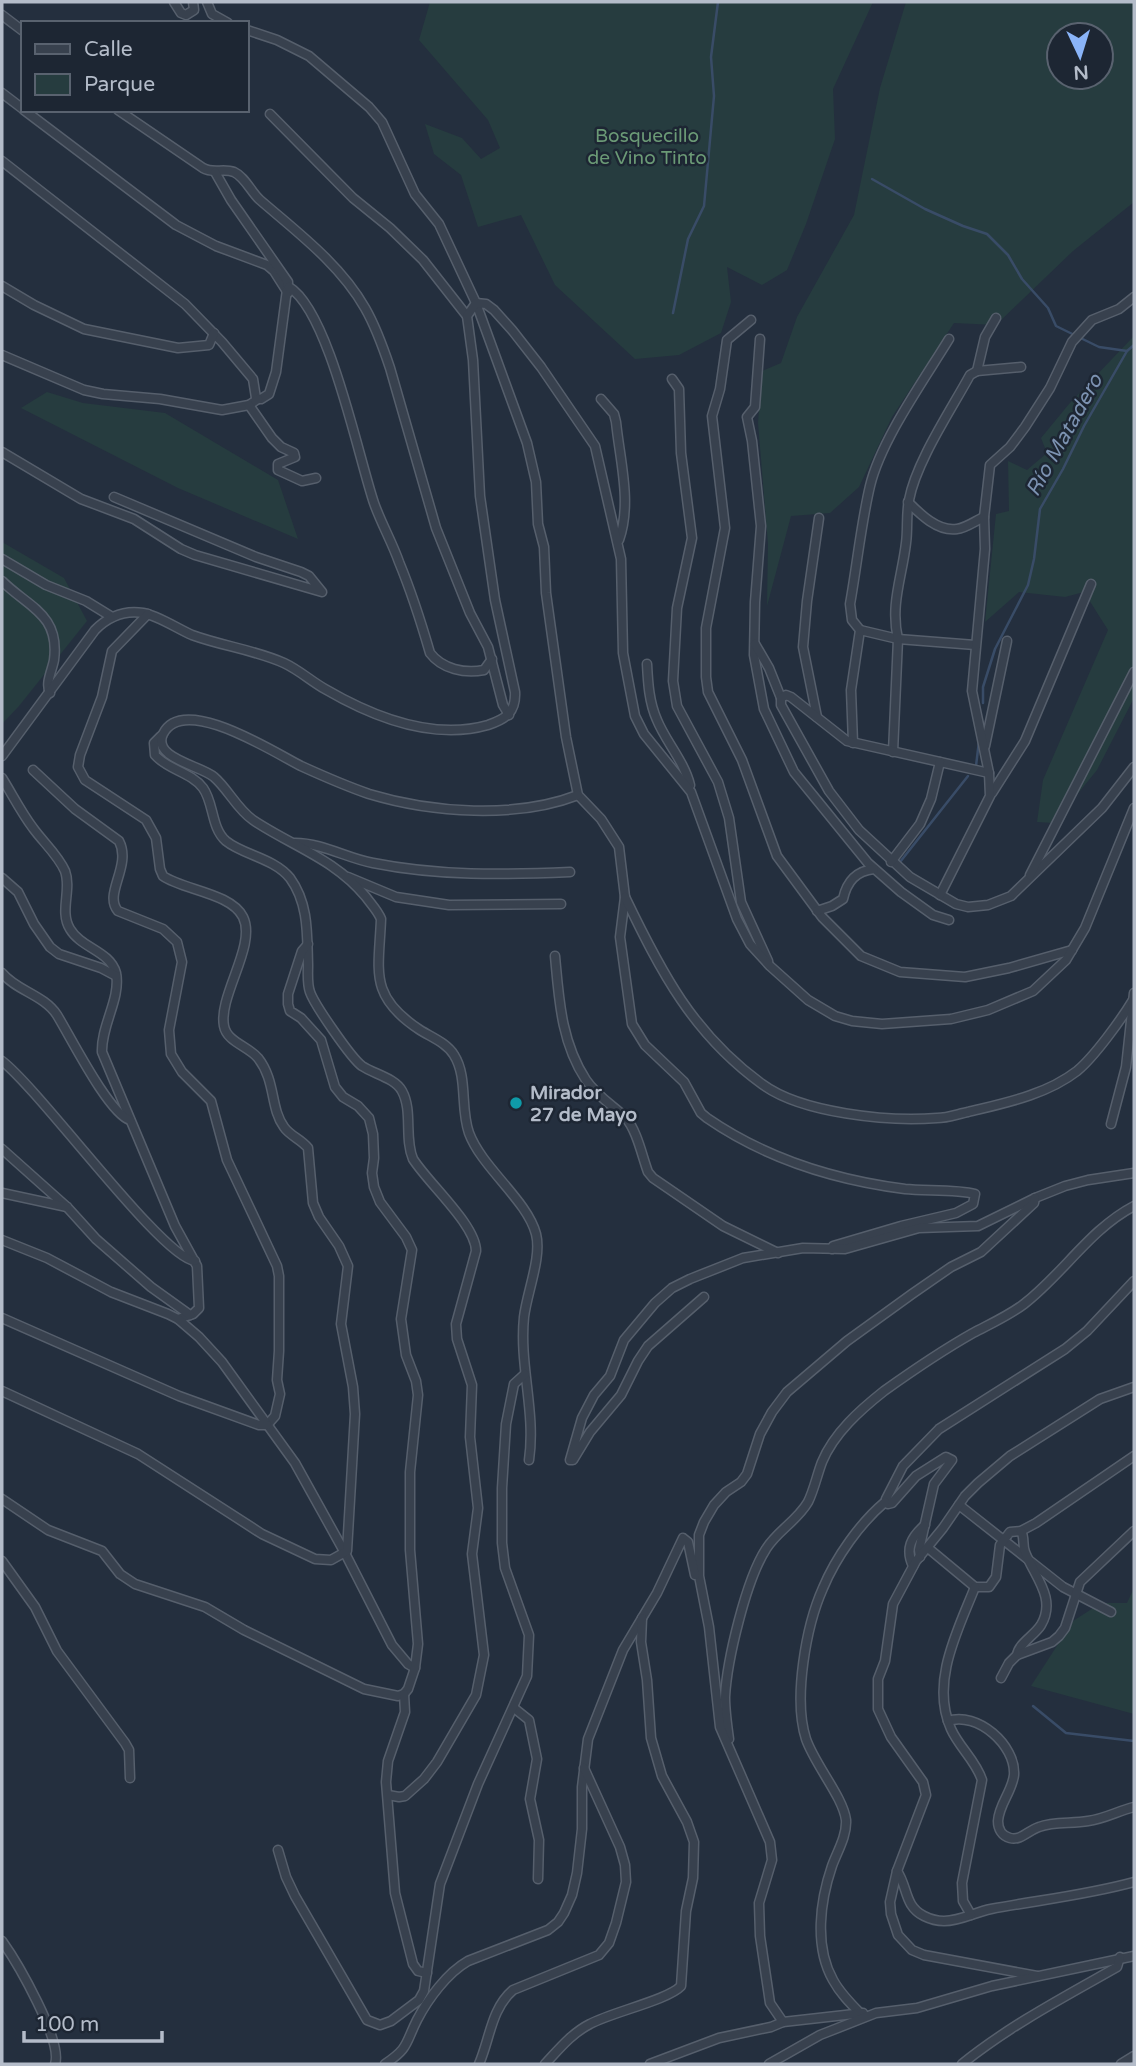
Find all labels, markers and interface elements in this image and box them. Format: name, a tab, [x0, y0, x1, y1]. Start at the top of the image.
legend	[21, 21, 248, 112]
north arrow	[1045, 21, 1115, 91]
text: Calle	[84, 37, 133, 62]
text: N	[1073, 60, 1089, 83]
text: Parque	[84, 72, 155, 97]
park label: Bosquecillo de Vino Tinto	[587, 125, 707, 169]
water label: Río Matadero	[1021, 369, 1109, 501]
place label: Mirador 27 de Mayo	[530, 1082, 637, 1127]
marker: Mirador 27 de Mayo	[508, 1095, 524, 1111]
scale bar	[24, 2000, 163, 2044]
text: 100 m	[35, 2012, 99, 2037]

